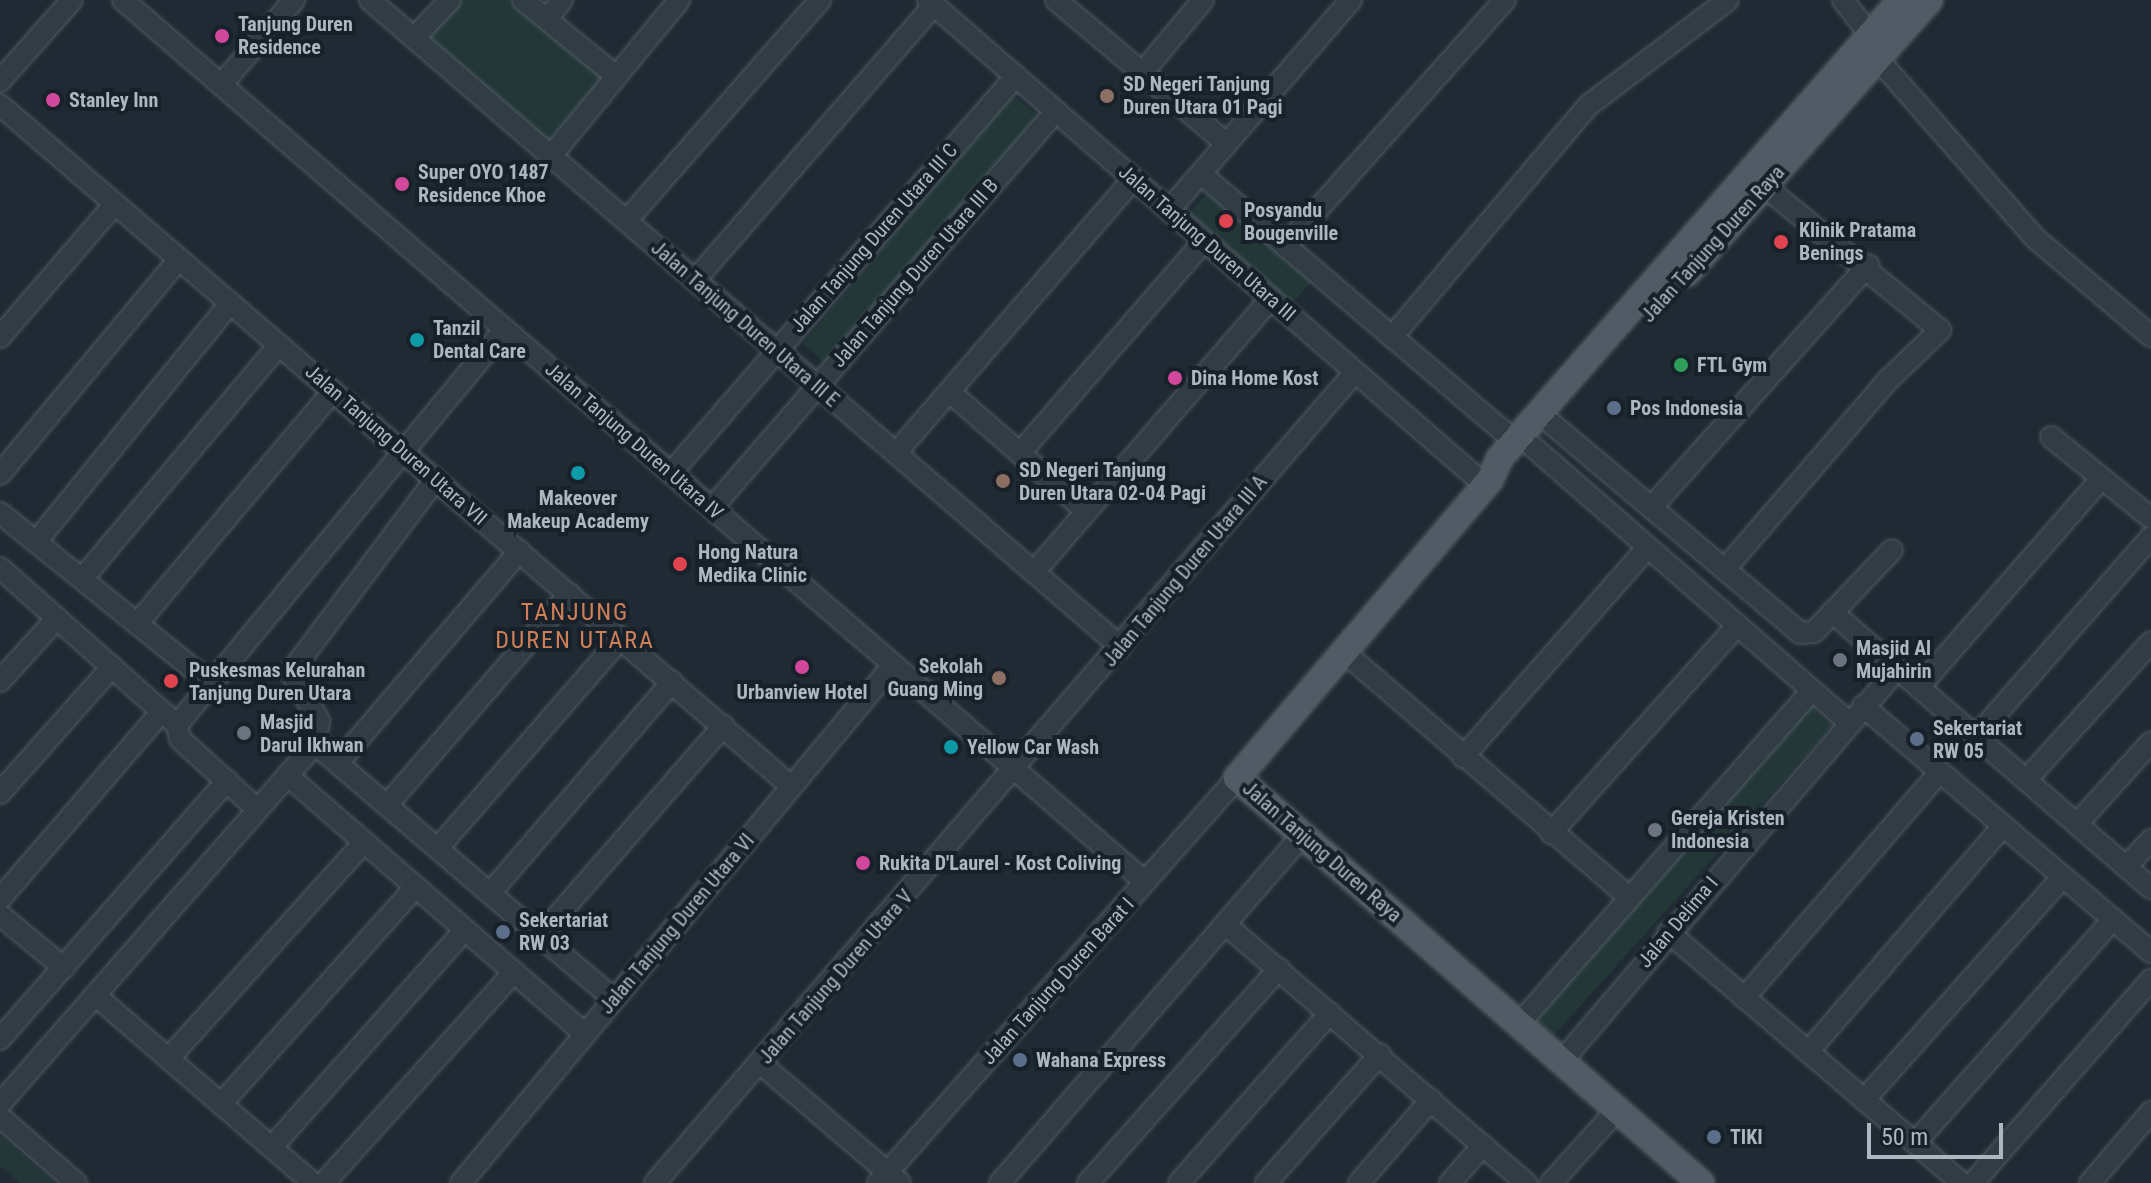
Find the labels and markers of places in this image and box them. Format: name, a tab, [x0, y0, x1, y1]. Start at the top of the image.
place label: Tanjung Duren Residence	[238, 12, 353, 59]
marker: Tanjung Duren Residence	[213, 27, 231, 45]
place label: SD Negeri Tanjung Duren Utara 01 Pagi	[1123, 72, 1283, 119]
marker: SD Negeri Tanjung Duren Utara 01 Pagi	[1098, 87, 1116, 105]
place label: Stanley Inn	[69, 88, 158, 112]
marker: Stanley Inn	[44, 91, 62, 109]
place label: Super OYO 1487 Residence Khoe	[418, 160, 549, 207]
marker: Super OYO 1487 Residence Khoe	[393, 175, 411, 193]
place label: Posyandu Bougenville	[1244, 198, 1338, 245]
marker: Posyandu Bougenville	[1215, 210, 1237, 232]
place label: Klinik Pratama Benings	[1799, 218, 1916, 265]
marker: Klinik Pratama Benings	[1770, 231, 1792, 253]
place label: Tanzil Dental Care	[433, 316, 526, 363]
marker: Tanzil Dental Care	[408, 331, 426, 349]
place label: FTL Gym	[1697, 353, 1767, 377]
marker: FTL Gym	[1672, 356, 1690, 374]
place label: Dina Home Kost	[1191, 366, 1318, 390]
marker: Dina Home Kost	[1166, 369, 1184, 387]
place label: Pos Indonesia	[1630, 396, 1743, 420]
marker: Pos Indonesia	[1605, 399, 1623, 417]
place label: SD Negeri Tanjung Duren Utara 02-04 Pagi	[1019, 458, 1206, 505]
marker: Makeover Makeup Academy	[569, 464, 587, 482]
marker: SD Negeri Tanjung Duren Utara 02-04 Pagi	[994, 472, 1012, 490]
place label: Makeover Makeup Academy	[507, 486, 649, 533]
place label: Hong Natura Medika Clinic	[698, 540, 807, 587]
marker: Hong Natura Medika Clinic	[669, 553, 691, 575]
place label: Masjid Al Mujahirin	[1856, 636, 1932, 683]
marker: Masjid Al Mujahirin	[1831, 651, 1849, 669]
place label: Sekolah Guang Ming	[887, 654, 983, 701]
place label: Puskesmas Kelurahan Tanjung Duren Utara	[189, 658, 365, 705]
marker: Urbanview Hotel	[793, 658, 811, 676]
marker: Sekolah Guang Ming	[990, 669, 1008, 687]
marker: Puskesmas Kelurahan Tanjung Duren Utara	[160, 670, 182, 692]
place label: Urbanview Hotel	[736, 680, 868, 704]
place label: Masjid Darul Ikhwan	[260, 710, 364, 757]
place label: Sekertariat RW 05	[1933, 716, 2022, 763]
marker: Masjid Darul Ikhwan	[235, 724, 253, 742]
marker: Sekertariat RW 05	[1908, 730, 1926, 748]
place label: Yellow Car Wash	[967, 735, 1099, 759]
marker: Yellow Car Wash	[942, 738, 960, 756]
place label: Gereja Kristen Indonesia	[1671, 806, 1785, 853]
marker: Gereja Kristen Indonesia	[1646, 821, 1664, 839]
place label: Rukita D'Laurel - Kost Coliving	[879, 851, 1121, 875]
marker: Rukita D'Laurel - Kost Coliving	[854, 854, 872, 872]
place label: Sekertariat RW 03	[519, 908, 608, 955]
marker: Sekertariat RW 03	[494, 923, 512, 941]
place label: Wahana Express	[1036, 1048, 1166, 1072]
marker: Wahana Express	[1011, 1051, 1029, 1069]
place label: TIKI	[1730, 1125, 1763, 1149]
marker: TIKI	[1705, 1128, 1723, 1146]

